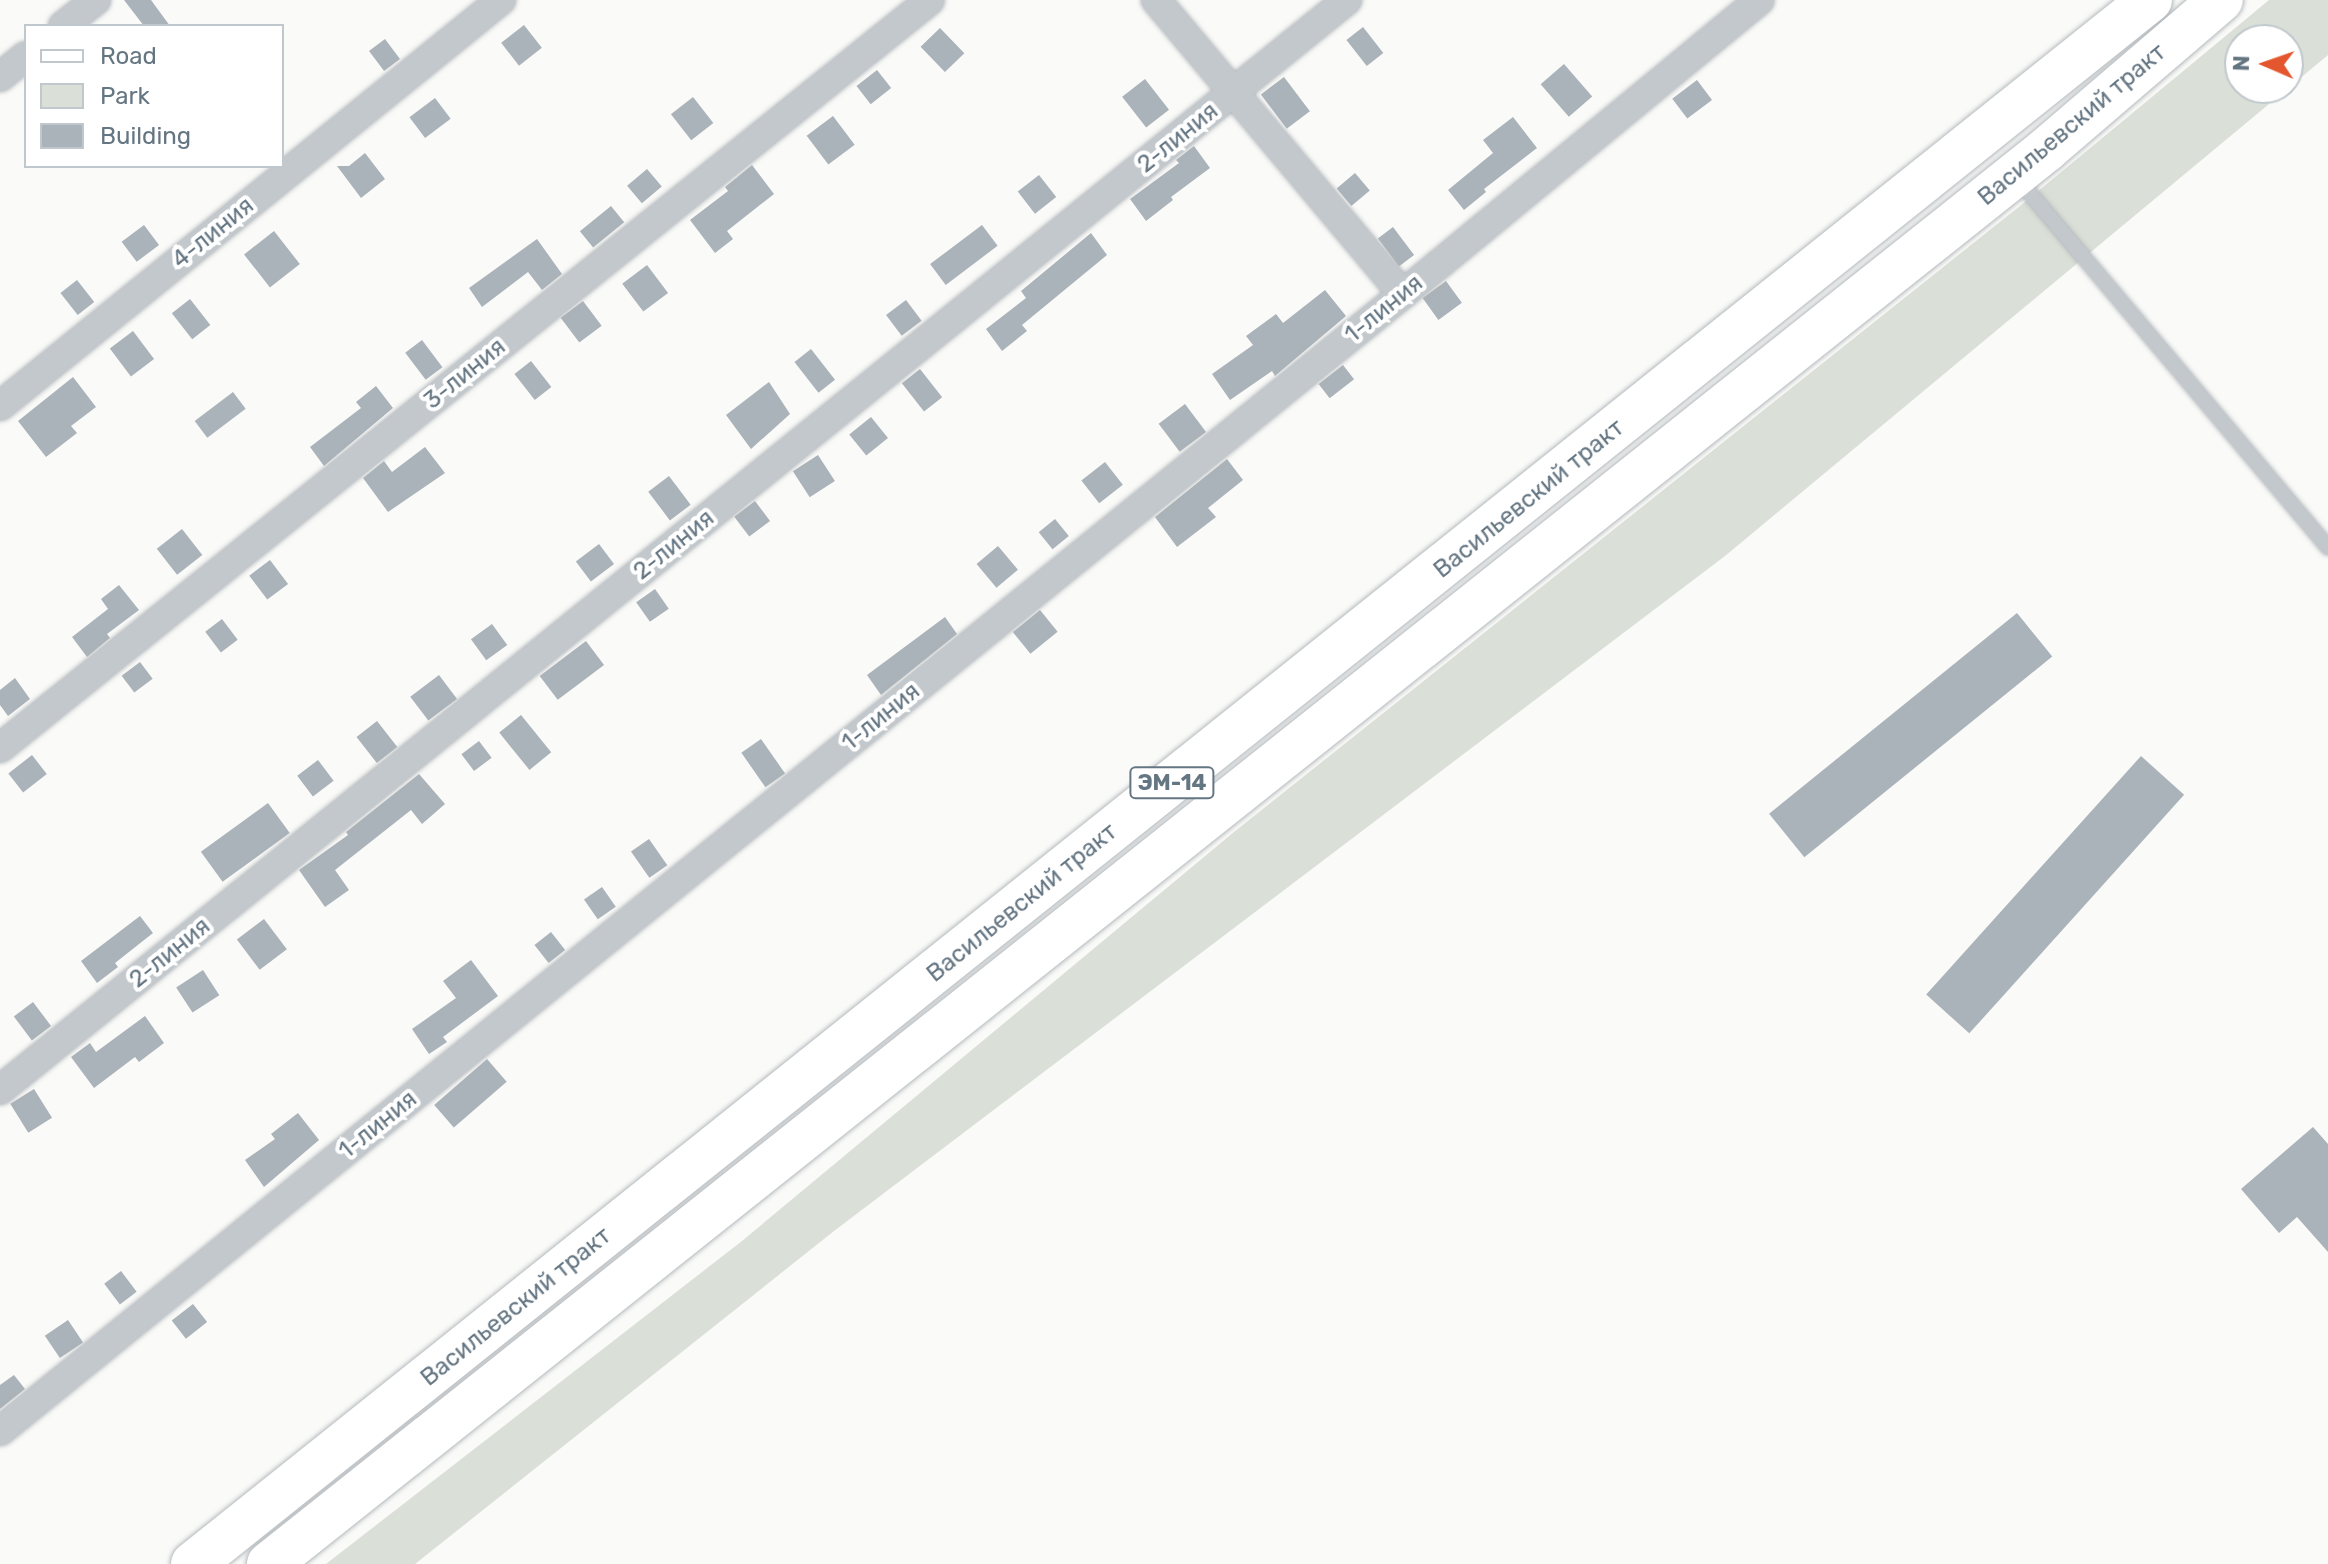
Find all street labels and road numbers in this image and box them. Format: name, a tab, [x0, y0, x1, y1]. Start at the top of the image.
street label: Васильевский тракт	[1972, 38, 2172, 212]
street label: 2-линия	[1132, 97, 1224, 179]
street label: 4-линия	[166, 191, 260, 275]
street label: 1-линия	[1339, 269, 1429, 349]
street label: 3-линия	[419, 333, 511, 415]
street label: Васильевский тракт	[1428, 413, 1630, 585]
street label: 2-линия	[628, 504, 720, 586]
street label: 1-линия	[836, 677, 926, 757]
road number: ЭМ-14	[1128, 765, 1216, 801]
street label: Васильевский тракт	[921, 817, 1123, 989]
street label: 2-линия	[124, 912, 216, 994]
street label: 1-линия	[333, 1085, 423, 1165]
street label: Васильевский тракт	[415, 1221, 617, 1393]

